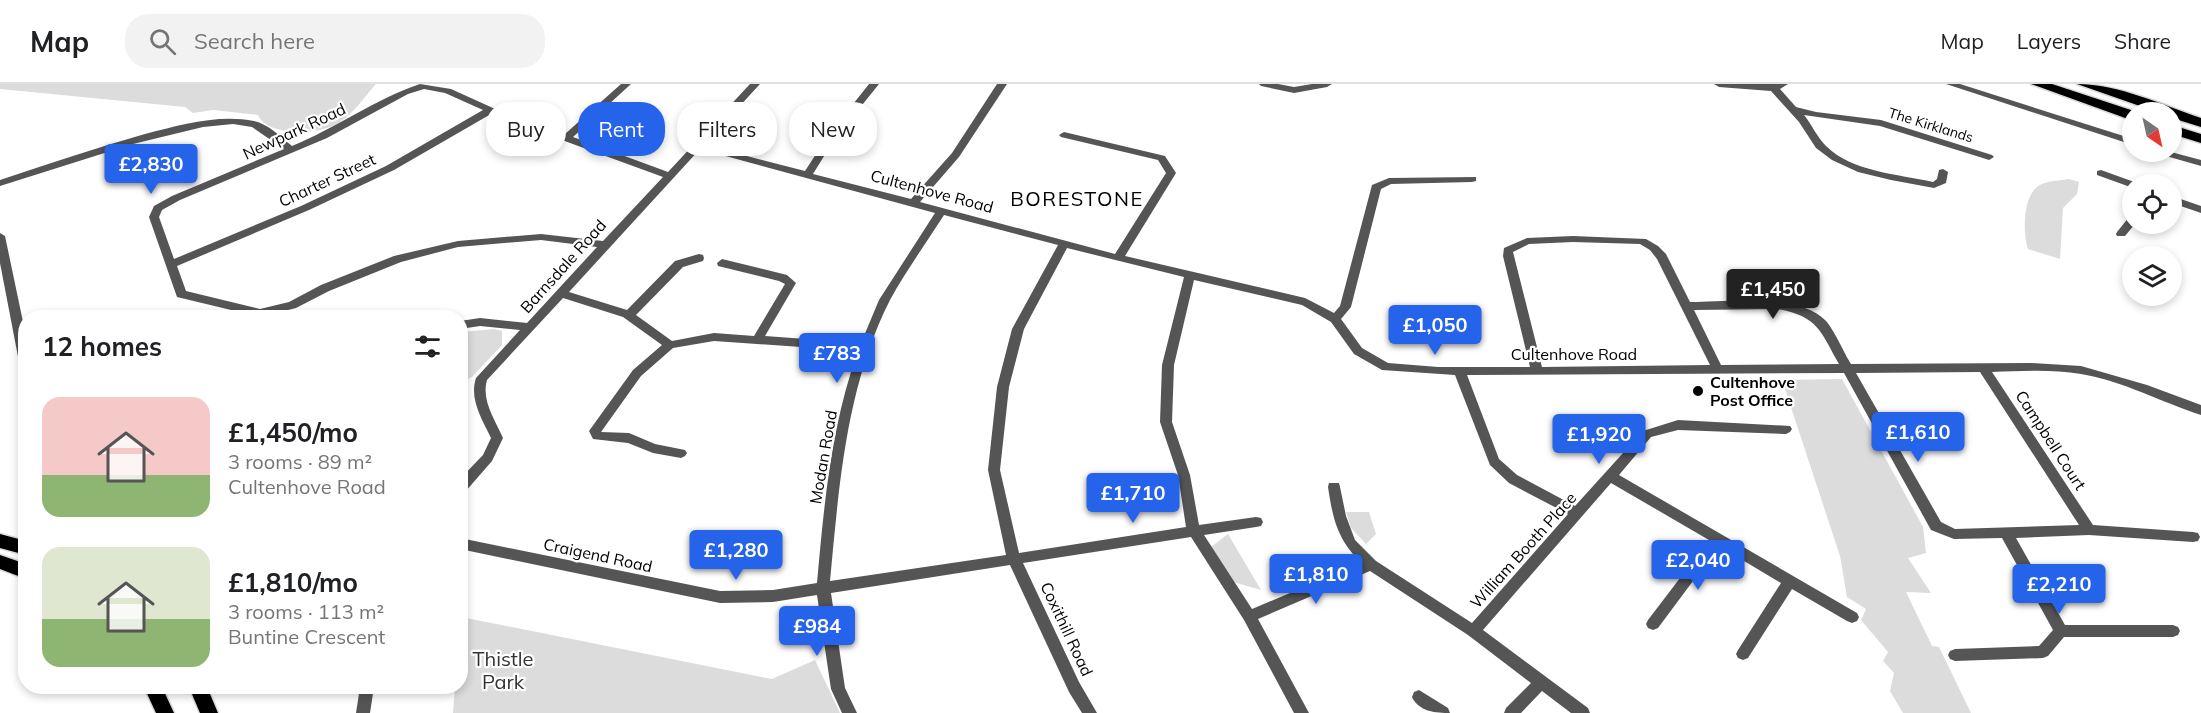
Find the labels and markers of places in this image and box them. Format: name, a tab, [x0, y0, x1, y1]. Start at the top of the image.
pin: £2,830	[102, 144, 200, 195]
pin: £1,450	[1724, 269, 1822, 320]
pin: £1,050	[1386, 305, 1484, 356]
pin: £783	[801, 333, 873, 384]
place label: Cultenhove Post Office	[1710, 372, 1795, 410]
marker: Cultenhove Post Office	[1691, 384, 1705, 398]
pin: £1,610	[1869, 412, 1967, 463]
pin: £1,920	[1550, 414, 1648, 465]
pin: £1,710	[1084, 473, 1182, 524]
pin: £1,280	[687, 530, 785, 581]
pin: £2,040	[1649, 540, 1747, 591]
pin: £1,810	[1267, 554, 1365, 605]
pin: £2,210	[2010, 564, 2108, 615]
pin: £984	[781, 606, 853, 657]

